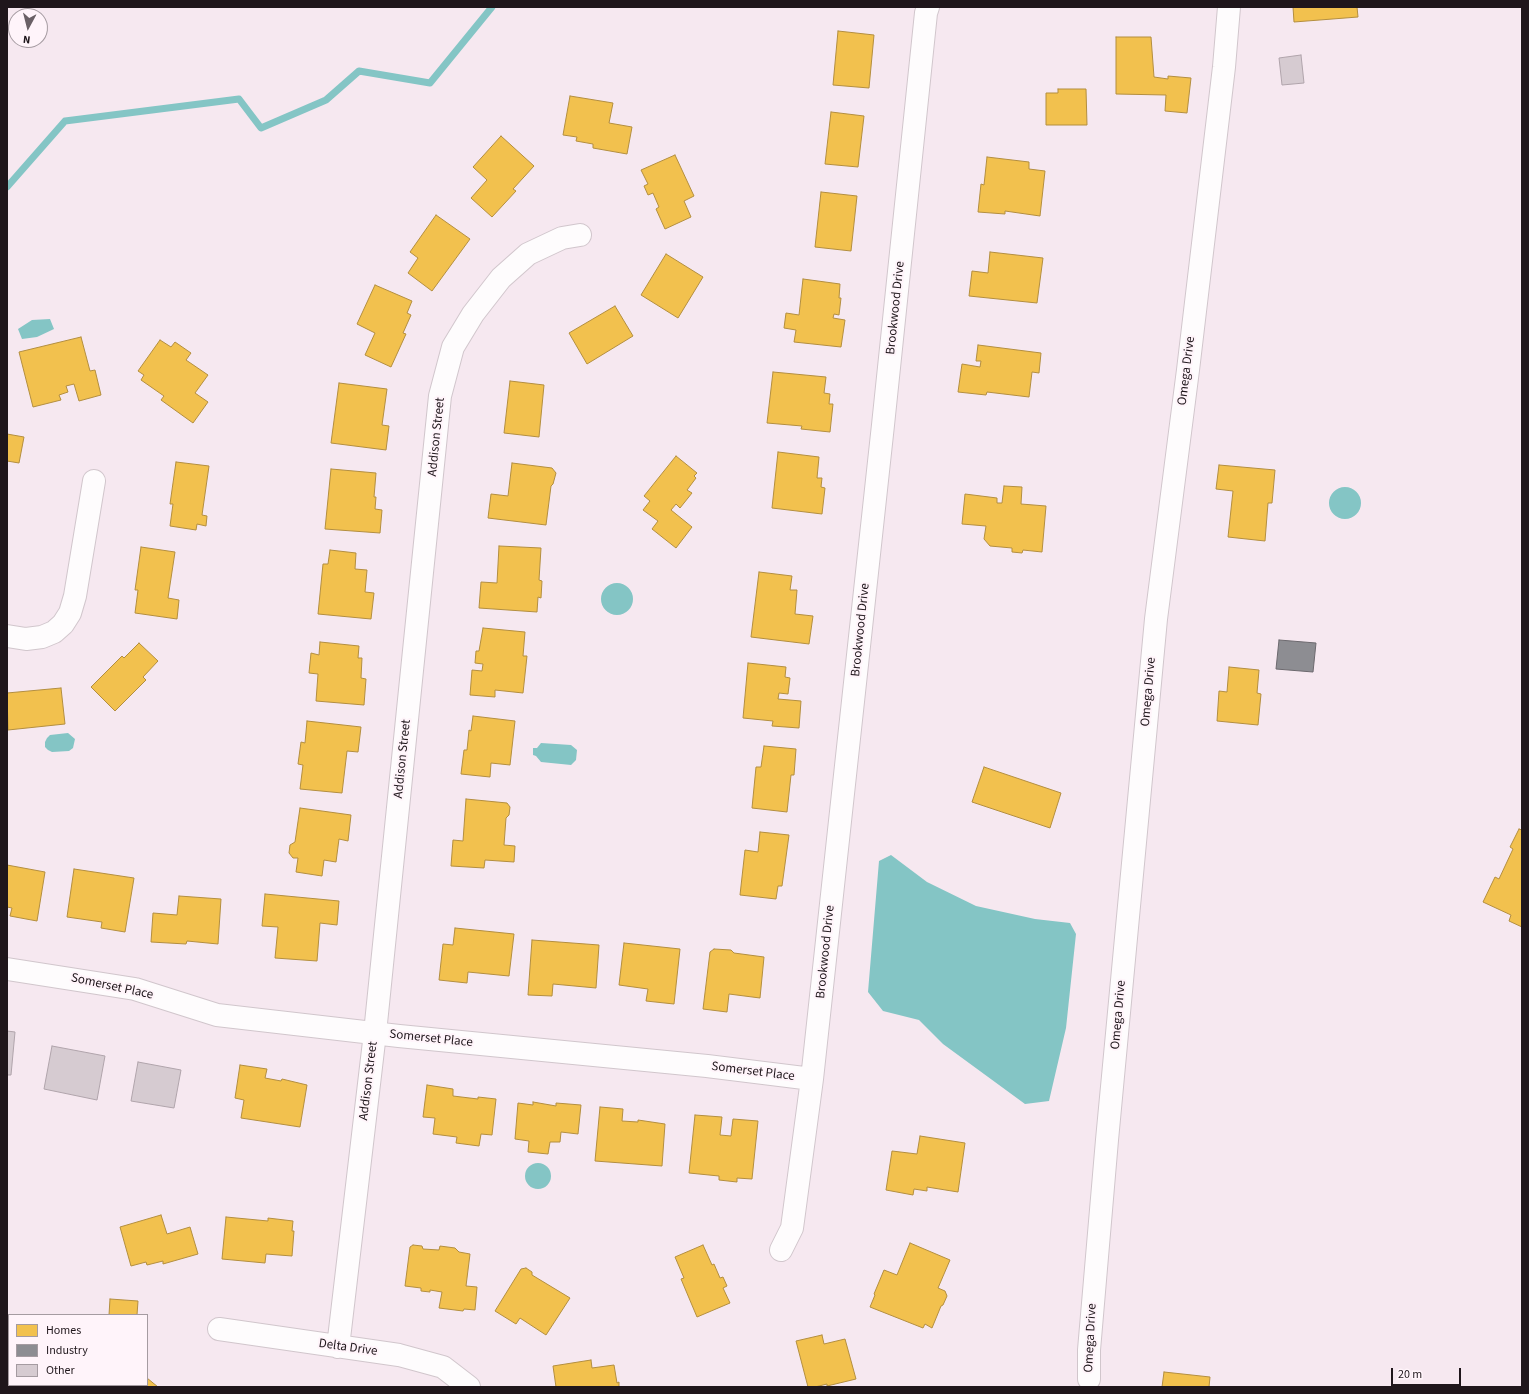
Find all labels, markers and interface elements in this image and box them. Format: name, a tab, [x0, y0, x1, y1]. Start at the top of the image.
north arrow	[8, 8, 48, 48]
text: N	[22, 32, 31, 47]
street label: Brookwood Drive	[883, 260, 909, 356]
street label: Omega Drive	[1175, 336, 1199, 406]
street label: Addison Street	[425, 397, 449, 477]
street label: Brookwood Drive	[848, 582, 874, 678]
street label: Omega Drive	[1138, 657, 1160, 727]
street label: Addison Street	[391, 719, 415, 799]
street label: Brookwood Drive	[813, 904, 839, 1000]
street label: Somerset Place	[69, 971, 155, 1003]
street label: Omega Drive	[1108, 980, 1130, 1050]
street label: Somerset Place	[389, 1027, 473, 1051]
street label: Addison Street	[356, 1041, 382, 1121]
street label: Somerset Place	[710, 1059, 796, 1085]
street label: Omega Drive	[1081, 1303, 1101, 1373]
legend	[8, 1314, 148, 1386]
text: Homes	[46, 1322, 81, 1339]
street label: Delta Drive	[318, 1336, 378, 1360]
text: Industry	[46, 1342, 88, 1359]
scale bar	[1393, 1360, 1463, 1386]
text: Other	[46, 1362, 75, 1379]
text: 20 m	[1398, 1366, 1422, 1383]

